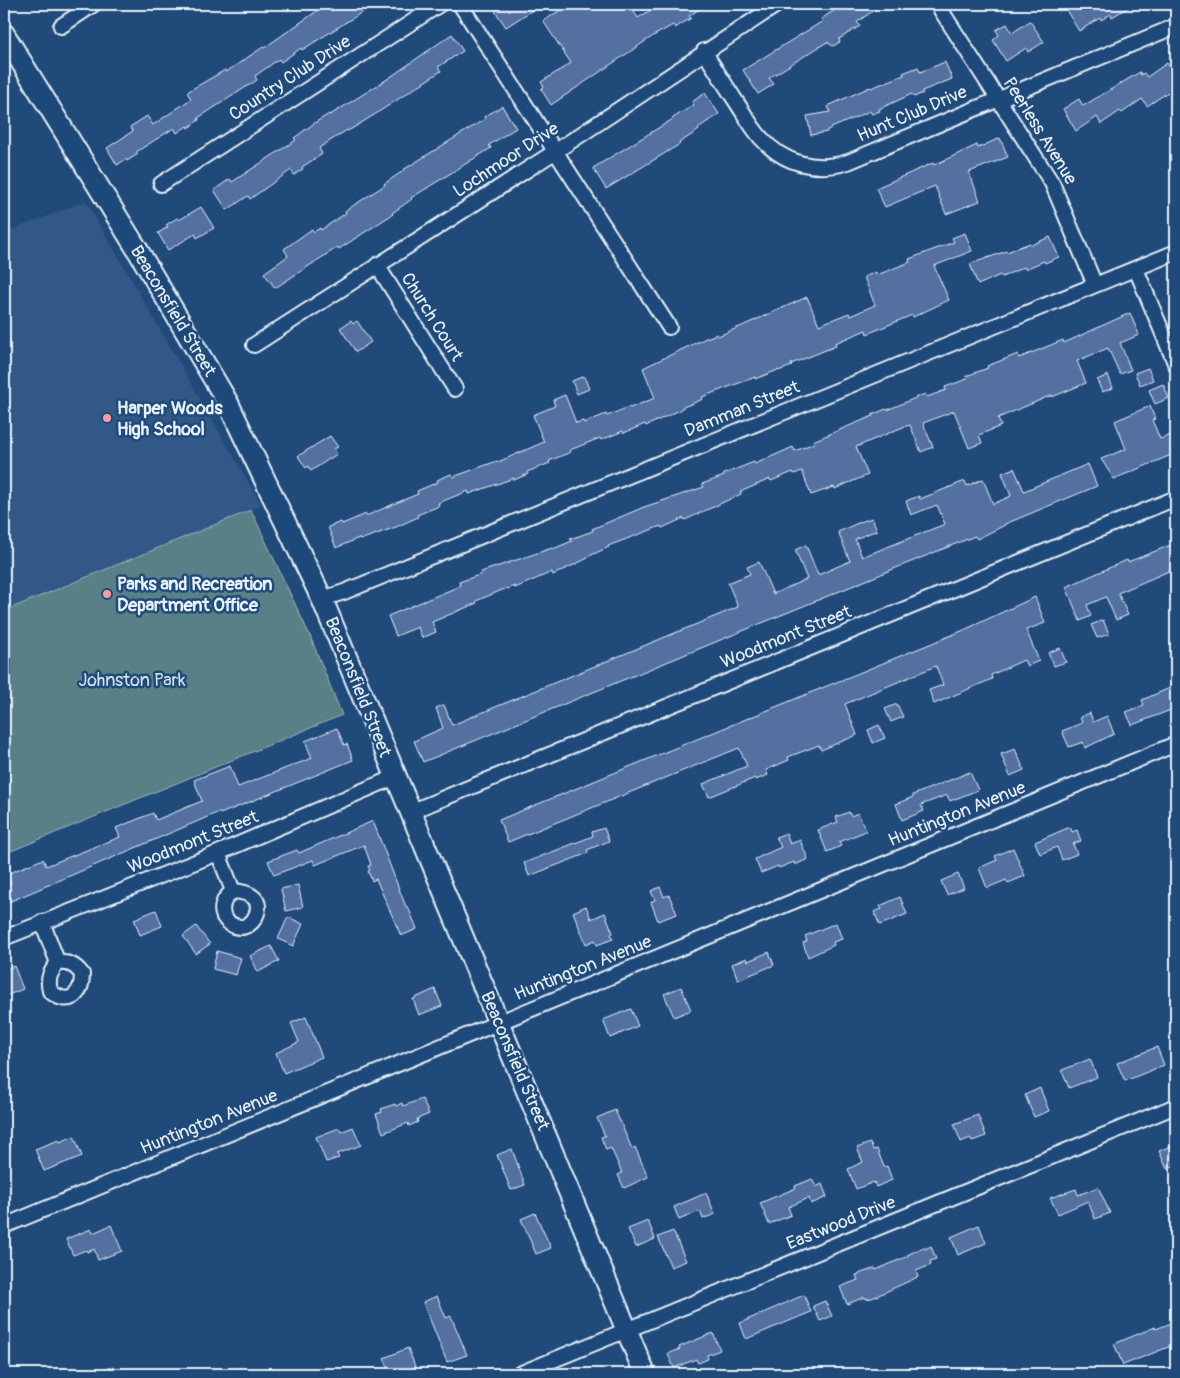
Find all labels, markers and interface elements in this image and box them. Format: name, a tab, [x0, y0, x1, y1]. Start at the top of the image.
street label: Country Club Drive	[225, 30, 355, 126]
street label: Peerless Avenue	[998, 73, 1082, 189]
street label: Hunt Club Drive	[854, 80, 971, 147]
street label: Lochmoor Drive	[449, 117, 563, 203]
street label: Beaconsfield Street	[125, 241, 222, 381]
street label: Church Court	[396, 268, 469, 366]
street label: Damman Street	[681, 375, 804, 443]
place label: Harper Woods High School	[117, 397, 223, 441]
marker: Harper Woods High School	[101, 412, 113, 424]
place label: Parks and Recreation Department Office	[117, 573, 273, 617]
marker: Parks and Recreation Department Office	[101, 588, 113, 600]
street label: Woodmont Street	[717, 600, 855, 674]
street label: Beaconsfield Street	[319, 614, 397, 761]
park label: Johnston Park	[79, 669, 186, 692]
street label: Huntington Avenue	[885, 776, 1029, 852]
street label: Woodmont Street	[124, 805, 262, 879]
street label: Huntington Avenue	[511, 930, 655, 1006]
street label: Beaconsfield Street	[475, 988, 555, 1135]
street label: Huntington Avenue	[137, 1084, 281, 1160]
street label: Eastwood Drive	[783, 1191, 899, 1255]

